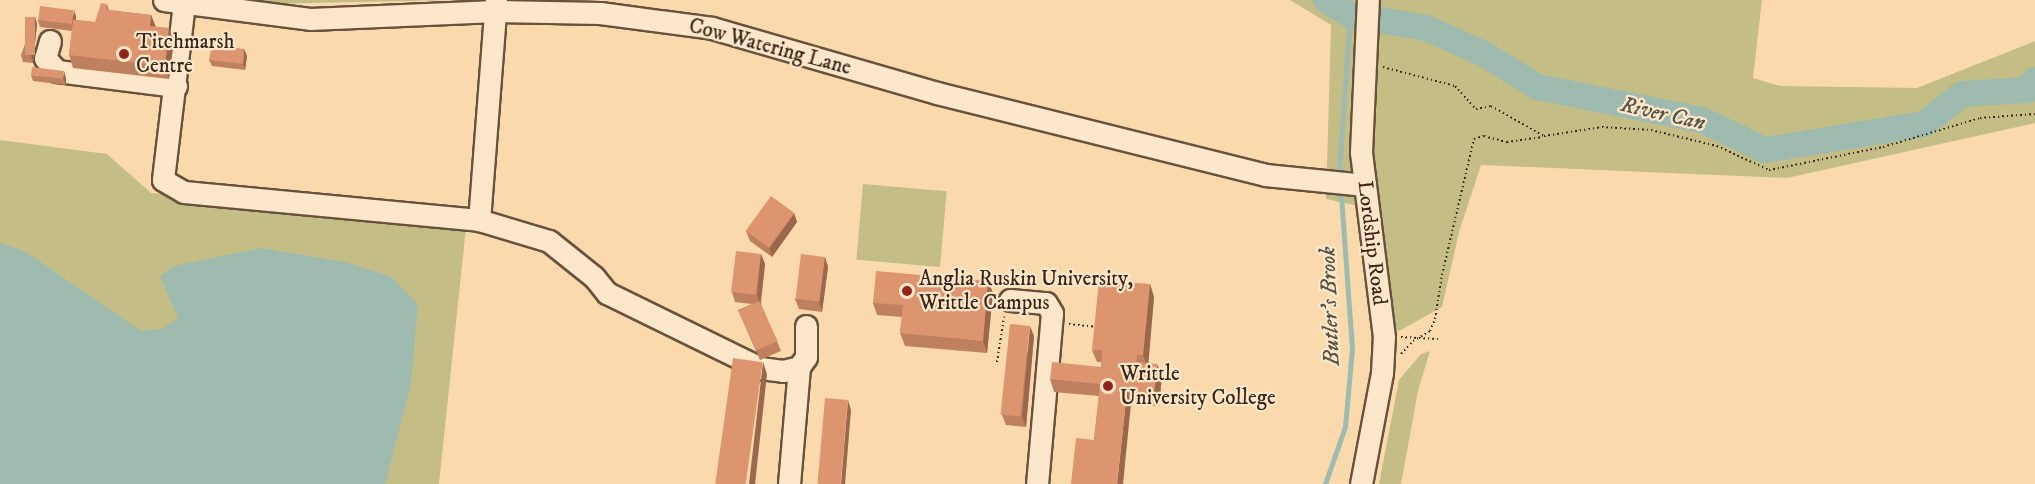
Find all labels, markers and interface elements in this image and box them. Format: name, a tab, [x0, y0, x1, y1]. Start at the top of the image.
street label: Cow Watering Lane	[686, 13, 854, 81]
place label: Titchmarsh Centre	[136, 29, 234, 79]
marker: Titchmarsh Centre	[117, 47, 131, 61]
water label: River Can	[1618, 91, 1708, 137]
street label: Lordship Road	[1352, 179, 1392, 307]
water label: Butler's Brook	[1315, 246, 1345, 366]
place label: Anglia Ruskin University, Writtle Campus	[919, 266, 1133, 316]
marker: Anglia Ruskin University, Writtle Campus	[900, 284, 914, 298]
place label: Writtle University College	[1120, 361, 1276, 411]
marker: Writtle University College	[1101, 379, 1115, 393]

